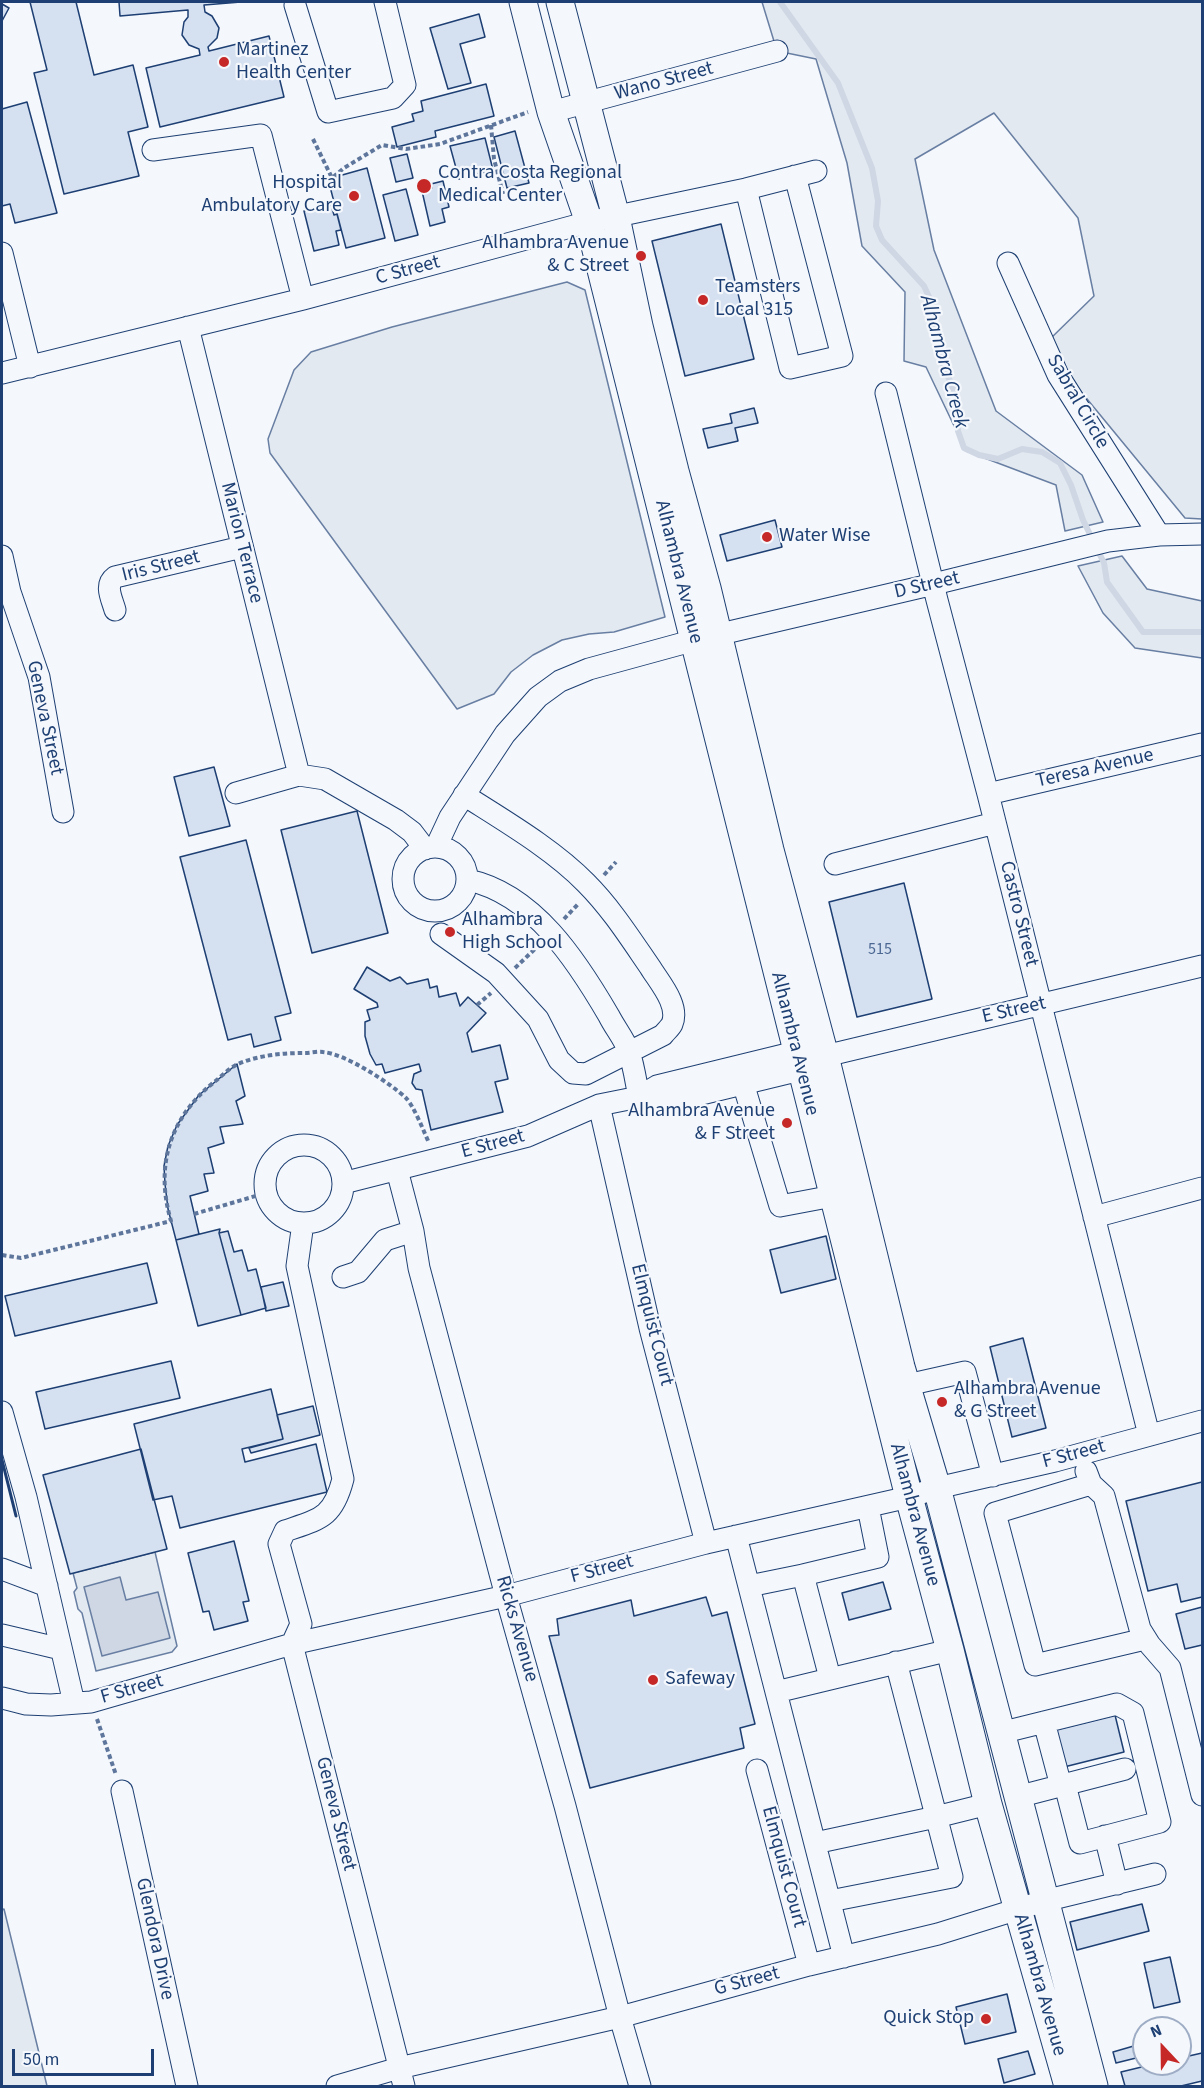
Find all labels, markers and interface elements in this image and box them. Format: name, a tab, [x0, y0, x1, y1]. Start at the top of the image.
place label: Martinez Health Center	[236, 39, 351, 86]
marker: Martinez Health Center	[217, 55, 231, 69]
street label: Wano Street	[612, 57, 716, 107]
place label: Contra Costa Regional Medical Center	[438, 162, 622, 209]
place label: Hospital Ambulatory Care	[201, 172, 342, 219]
marker: Contra Costa Regional Medical Center	[415, 177, 433, 195]
marker: Hospital Ambulatory Care	[347, 189, 361, 203]
place label: Alhambra Avenue & C Street	[482, 232, 629, 279]
marker: Alhambra Avenue & C Street	[634, 249, 648, 263]
street label: C Street	[373, 251, 443, 291]
place label: Teamsters Local 315	[715, 276, 800, 323]
water label: Alhambra Creek	[913, 292, 973, 432]
marker: Teamsters Local 315	[696, 293, 710, 307]
street label: Sabral Circle	[1040, 351, 1114, 453]
street label: Marion Terrace	[214, 480, 268, 606]
street label: Alhambra Avenue	[649, 498, 707, 646]
place label: Water Wise	[779, 525, 870, 549]
marker: Water Wise	[760, 530, 774, 544]
street label: Iris Street	[119, 546, 203, 588]
street label: D Street	[892, 567, 962, 605]
street label: Geneva Street	[20, 659, 68, 777]
street label: Teresa Avenue	[1034, 744, 1156, 794]
street label: Castro Street	[993, 859, 1043, 969]
place label: Alhambra High School	[462, 909, 562, 956]
marker: Alhambra High School	[443, 925, 457, 939]
house number: 515	[868, 940, 892, 960]
street label: Alhambra Avenue	[765, 970, 823, 1118]
street label: E Street	[980, 992, 1048, 1030]
place label: Alhambra Avenue & F Street	[628, 1100, 775, 1147]
marker: Alhambra Avenue & F Street	[780, 1116, 794, 1130]
street label: E Street	[459, 1125, 527, 1165]
street label: Elmquist Court	[624, 1262, 678, 1388]
place label: Alhambra Avenue & G Street	[954, 1378, 1101, 1425]
marker: Alhambra Avenue & G Street	[935, 1395, 949, 1409]
street label: F Street	[1040, 1435, 1108, 1475]
street label: Alhambra Avenue	[883, 1441, 945, 1589]
street label: F Street	[568, 1550, 636, 1590]
street label: Ricks Avenue	[489, 1573, 543, 1685]
place label: Safeway	[665, 1668, 735, 1692]
street label: F Street	[98, 1670, 166, 1710]
marker: Safeway	[646, 1673, 660, 1687]
street label: Geneva Street	[309, 1755, 361, 1873]
street label: Elmquist Court	[755, 1804, 811, 1930]
street label: Glendora Drive	[129, 1876, 179, 2002]
street label: Alhambra Avenue	[1007, 1911, 1071, 2059]
street label: G Street	[712, 1962, 782, 2002]
place label: Quick Stop	[883, 2007, 974, 2031]
marker: Quick Stop	[979, 2012, 993, 2026]
north arrow	[1132, 2016, 1192, 2076]
text: N	[1147, 2019, 1165, 2043]
scale bar	[15, 2037, 158, 2075]
text: 50 m	[23, 2047, 59, 2072]

